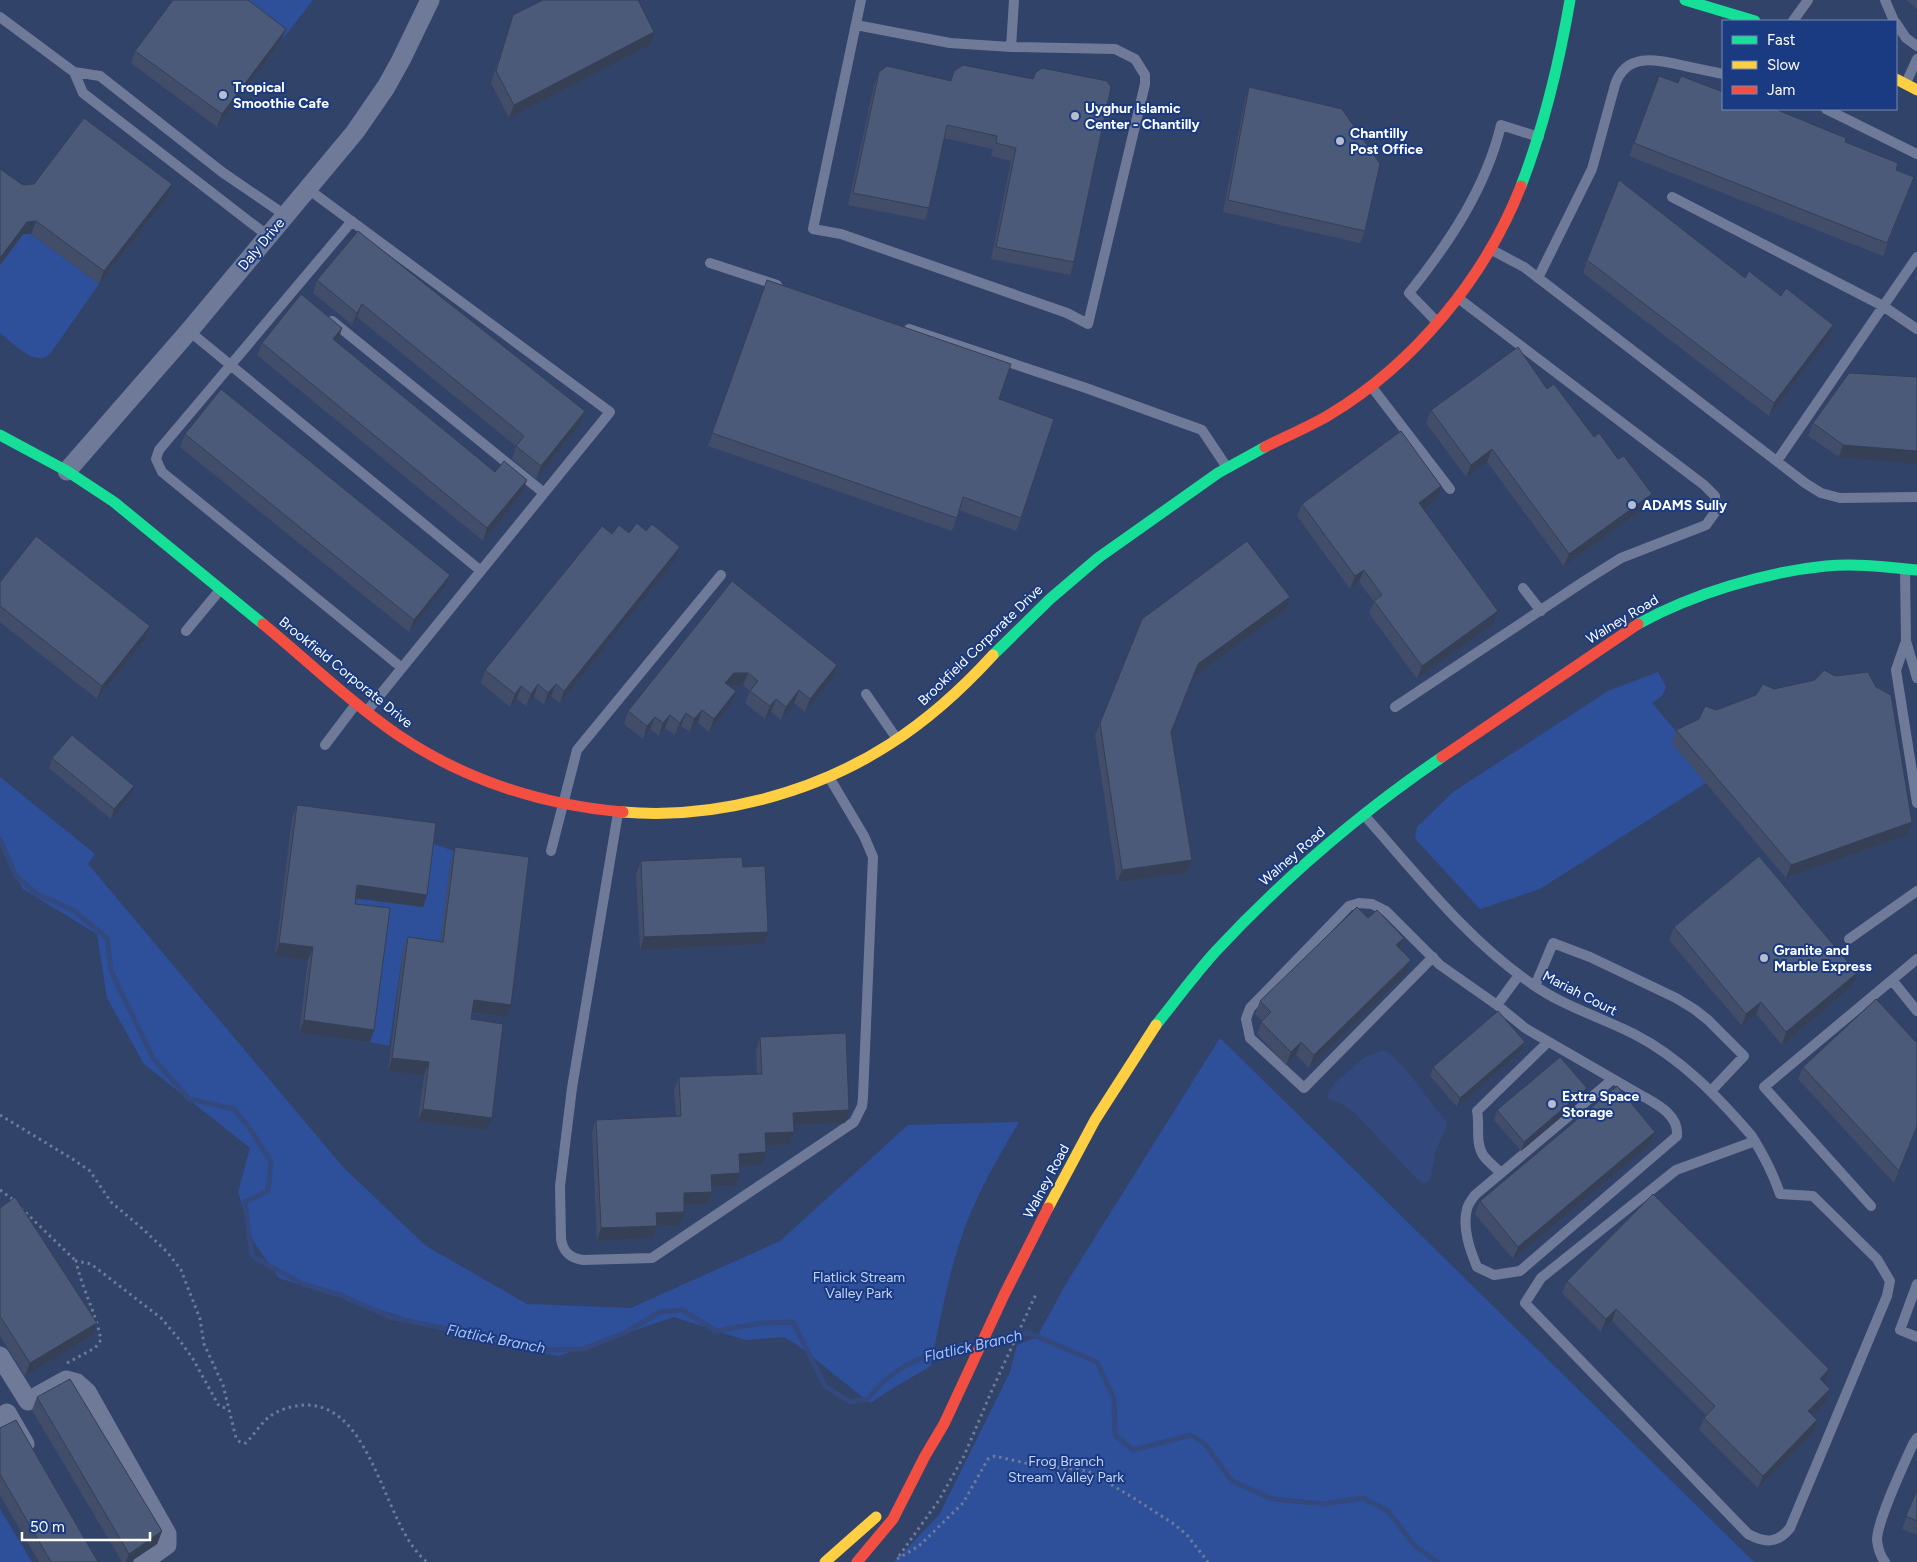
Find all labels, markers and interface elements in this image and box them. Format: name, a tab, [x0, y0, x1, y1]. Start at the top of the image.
legend	[1722, 20, 1897, 110]
text: Fast	[1767, 31, 1796, 49]
text: Slow	[1767, 56, 1800, 74]
place label: Tropical Smoothie Cafe	[233, 79, 329, 112]
text: Jam	[1767, 81, 1795, 99]
marker: Tropical Smoothie Cafe	[217, 89, 229, 101]
place label: Uyghur Islamic Center - Chantilly	[1085, 100, 1201, 133]
marker: Uyghur Islamic Center - Chantilly	[1069, 110, 1081, 122]
place label: Chantilly Post Office	[1350, 125, 1423, 158]
marker: Chantilly Post Office	[1334, 135, 1346, 147]
street label: Daly Drive	[235, 214, 288, 274]
place label: ADAMS Sully	[1642, 497, 1728, 514]
marker: ADAMS Sully	[1626, 499, 1638, 511]
street label: Brookfield Corporate Drive	[914, 581, 1047, 709]
street label: Walney Road	[1583, 591, 1662, 648]
street label: Brookfield Corporate Drive	[275, 613, 416, 732]
street label: Walney Road	[1256, 823, 1329, 890]
place label: Granite and Marble Express	[1774, 942, 1872, 975]
marker: Granite and Marble Express	[1758, 952, 1770, 964]
street label: Mariah Court	[1540, 967, 1620, 1020]
place label: Extra Space Storage	[1562, 1088, 1639, 1121]
marker: Extra Space Storage	[1546, 1098, 1558, 1110]
street label: Walney Road	[1020, 1141, 1073, 1221]
park label: Flatlick Stream Valley Park	[813, 1269, 905, 1302]
water label: Flatlick Branch	[445, 1321, 547, 1357]
water label: Flatlick Branch	[922, 1326, 1024, 1366]
park label: Frog Branch Stream Valley Park	[1008, 1453, 1124, 1486]
scale bar	[22, 1510, 150, 1542]
text: 50 m	[30, 1518, 65, 1536]

